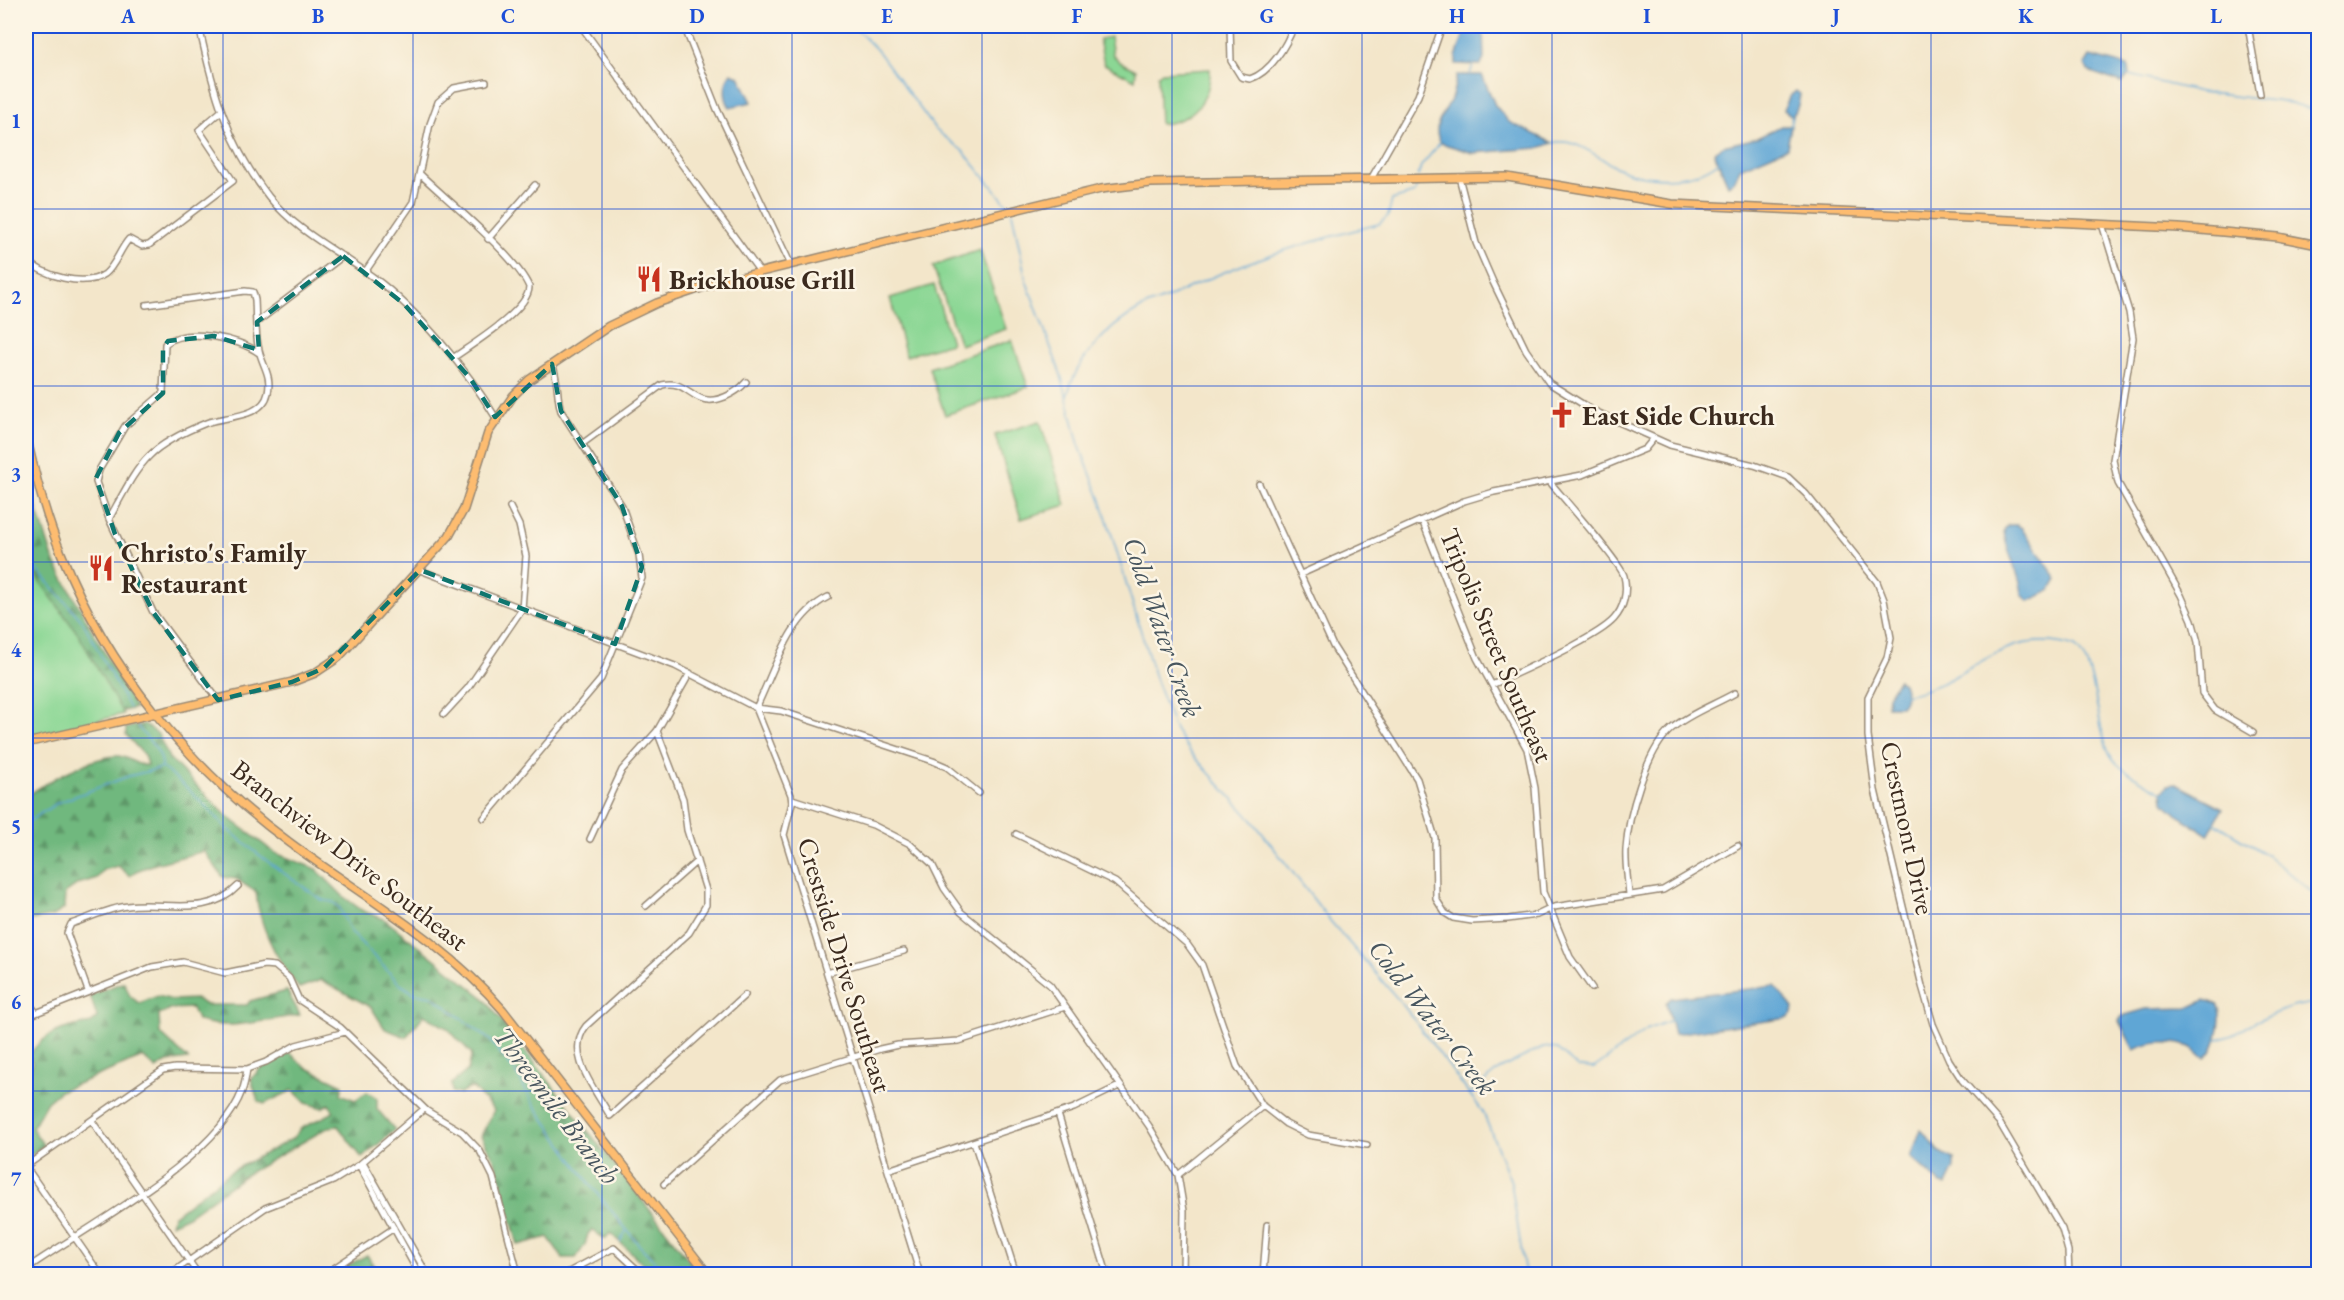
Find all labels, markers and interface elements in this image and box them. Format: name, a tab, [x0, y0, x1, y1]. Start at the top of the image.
text: A	[120, 3, 136, 29]
text: B	[312, 3, 324, 29]
text: C	[501, 3, 515, 29]
text: D	[689, 3, 705, 29]
text: E	[881, 3, 893, 29]
text: F	[1072, 3, 1083, 29]
text: G	[1260, 3, 1274, 29]
text: H	[1449, 3, 1465, 29]
text: I	[1643, 3, 1651, 29]
text: J	[1830, 3, 1840, 29]
text: K	[2018, 3, 2034, 29]
text: L	[2210, 3, 2222, 29]
text: 1	[11, 108, 21, 134]
place label: Brickhouse Grill	[669, 262, 856, 297]
restaurant icon: Brickhouse Grill	[634, 264, 664, 294]
text: 2	[11, 284, 22, 310]
place label: East Side Church	[1582, 398, 1775, 433]
church icon: East Side Church	[1547, 400, 1577, 430]
text: 3	[11, 461, 21, 487]
street label: Tripolis Street Southeast	[1432, 523, 1562, 768]
water label: Cold Water Creek	[1115, 532, 1211, 722]
place label: Christo's Family Restaurant	[121, 535, 307, 601]
restaurant icon: Christo's Family Restaurant	[86, 553, 116, 583]
text: 4	[11, 637, 22, 663]
street label: Crestmont Drive	[1873, 738, 1943, 918]
street label: Branchview Drive Southeast	[225, 752, 476, 959]
text: 5	[11, 813, 21, 839]
street label: Crestside Drive Southeast	[790, 833, 901, 1097]
water label: Cold Water Creek	[1361, 932, 1505, 1103]
text: 6	[11, 989, 22, 1015]
water label: Threemile Branch	[486, 1019, 628, 1192]
text: 7	[11, 1166, 22, 1192]

